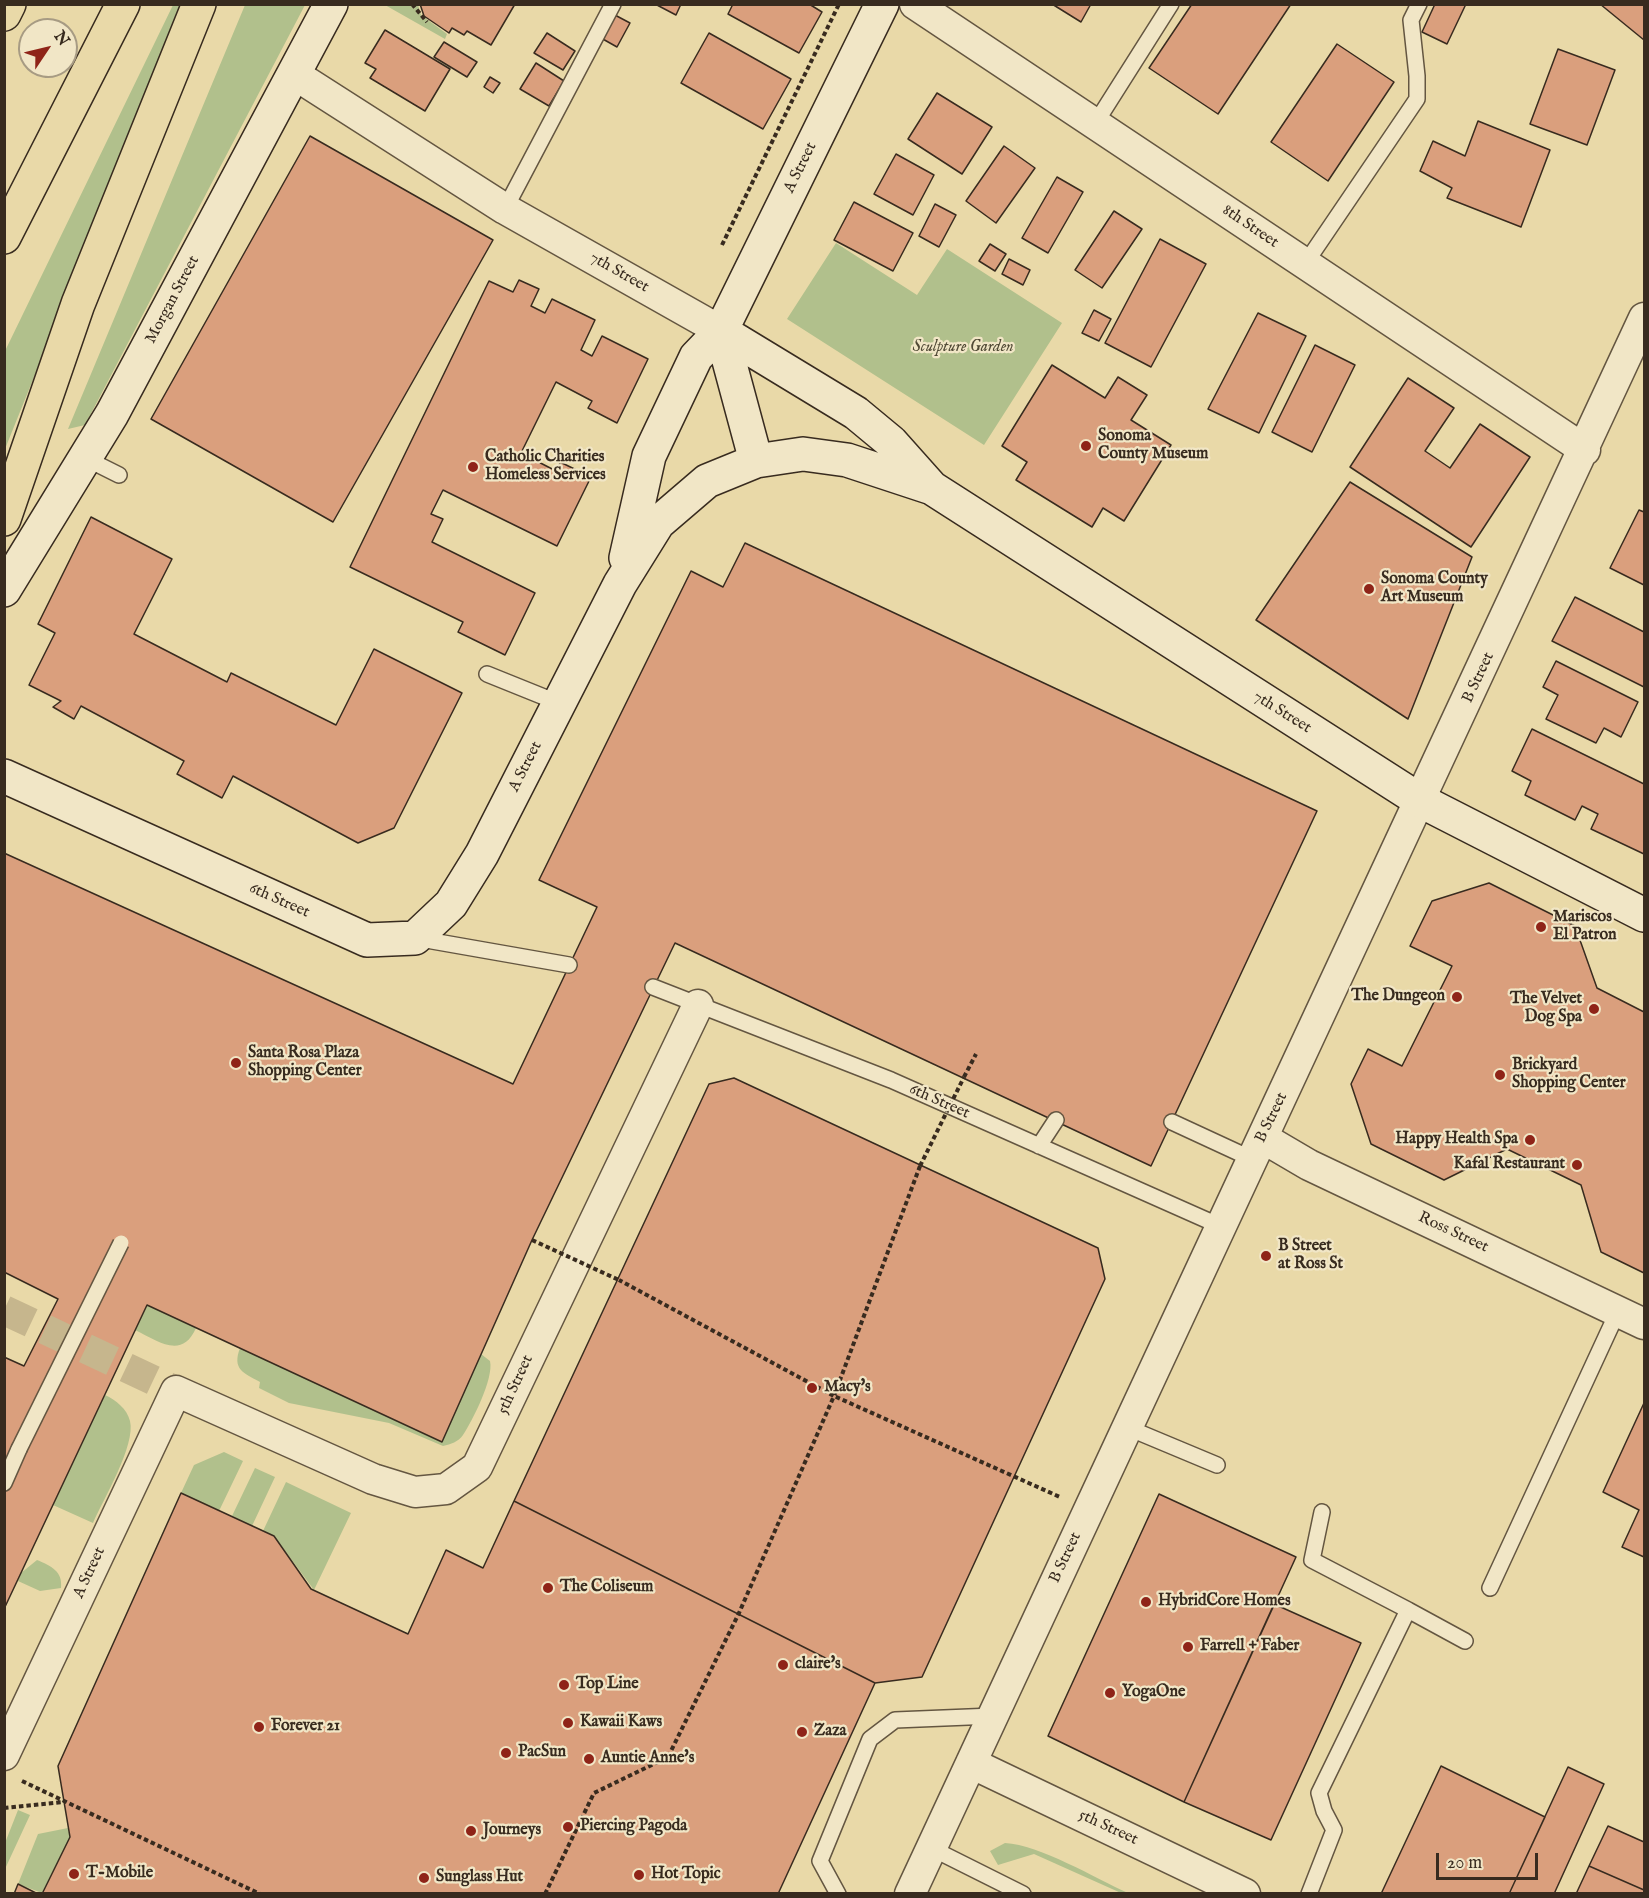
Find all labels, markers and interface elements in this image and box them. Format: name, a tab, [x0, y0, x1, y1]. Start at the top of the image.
north arrow	[18, 18, 78, 78]
text: N	[49, 27, 73, 50]
street label: A Street	[781, 139, 821, 197]
street label: 8th Street	[1218, 201, 1282, 253]
street label: 7th Street	[586, 249, 652, 297]
street label: Morgan Street	[142, 253, 204, 347]
park label: Sculpture Garden	[913, 338, 1013, 358]
place label: Sonoma County Museum	[1098, 427, 1208, 465]
marker: Sonoma County Museum	[1079, 439, 1093, 453]
place label: Catholic Charities Homeless Services	[485, 448, 606, 486]
marker: Catholic Charities Homeless Services	[466, 460, 480, 474]
place label: Sonoma County Art Museum	[1381, 570, 1488, 608]
marker: Sonoma County Art Museum	[1362, 582, 1376, 596]
street label: B Street	[1459, 650, 1499, 706]
street label: 7th Street	[1249, 688, 1315, 738]
street label: A Street	[505, 739, 547, 795]
street label: 6th Street	[246, 879, 312, 923]
place label: Mariscos El Patron	[1553, 908, 1616, 946]
marker: Mariscos El Patron	[1534, 920, 1548, 934]
place label: The Dungeon	[1351, 987, 1445, 1007]
marker: The Dungeon	[1450, 990, 1464, 1004]
place label: The Velvet Dog Spa	[1510, 990, 1582, 1028]
marker: The Velvet Dog Spa	[1587, 1002, 1601, 1016]
place label: Santa Rosa Plaza Shopping Center	[248, 1044, 362, 1082]
marker: Santa Rosa Plaza Shopping Center	[229, 1056, 243, 1070]
place label: Brickyard Shopping Center	[1512, 1056, 1626, 1094]
marker: Brickyard Shopping Center	[1493, 1068, 1507, 1082]
street label: 6th Street	[906, 1080, 972, 1124]
street label: B Street	[1252, 1090, 1292, 1146]
place label: Happy Health Spa	[1395, 1130, 1518, 1150]
marker: Happy Health Spa	[1523, 1133, 1537, 1147]
place label: Kafal Restaurant	[1453, 1155, 1565, 1175]
marker: Kafal Restaurant	[1570, 1158, 1584, 1172]
street label: Ross Street	[1415, 1208, 1491, 1258]
place label: B Street at Ross St	[1278, 1237, 1343, 1275]
marker: B Street at Ross St	[1259, 1249, 1273, 1263]
street label: 5th Street	[494, 1352, 538, 1418]
place label: Macy's	[824, 1378, 871, 1398]
marker: Macy's	[805, 1381, 819, 1395]
street label: B Street	[1046, 1530, 1086, 1586]
street label: A Street	[70, 1544, 110, 1602]
place label: The Coliseum	[560, 1578, 653, 1598]
marker: The Coliseum	[541, 1581, 555, 1595]
place label: HybridCore Homes	[1158, 1592, 1291, 1612]
marker: HybridCore Homes	[1139, 1595, 1153, 1609]
place label: Farrell + Faber	[1200, 1637, 1299, 1657]
marker: Farrell + Faber	[1181, 1640, 1195, 1654]
place label: claire's	[795, 1655, 841, 1675]
marker: claire's	[776, 1658, 790, 1672]
place label: Top Line	[576, 1675, 639, 1695]
marker: Top Line	[557, 1678, 571, 1692]
place label: YogaOne	[1122, 1683, 1185, 1703]
marker: YogaOne	[1103, 1686, 1117, 1700]
place label: Kawaii Kaws	[580, 1713, 662, 1733]
marker: Kawaii Kaws	[561, 1716, 575, 1730]
place label: Forever 21	[271, 1717, 340, 1737]
marker: Forever 21	[252, 1720, 266, 1734]
place label: Zaza	[814, 1722, 846, 1742]
marker: Zaza	[795, 1725, 809, 1739]
place label: PacSun	[518, 1743, 566, 1763]
marker: PacSun	[499, 1746, 513, 1760]
place label: Auntie Anne's	[601, 1749, 694, 1769]
marker: Auntie Anne's	[582, 1752, 596, 1766]
street label: 5th Street	[1075, 1806, 1141, 1850]
place label: Piercing Pagoda	[580, 1817, 687, 1837]
marker: Piercing Pagoda	[561, 1820, 575, 1834]
place label: Journeys	[483, 1821, 541, 1841]
marker: Journeys	[464, 1824, 478, 1838]
scale bar	[1439, 1841, 1541, 1879]
text: 20 m	[1447, 1852, 1482, 1875]
place label: T-Mobile	[86, 1864, 153, 1884]
place label: Hot Topic	[651, 1865, 721, 1885]
marker: T-Mobile	[67, 1867, 81, 1881]
place label: Sunglass Hut	[436, 1868, 523, 1888]
marker: Hot Topic	[632, 1868, 646, 1882]
marker: Sunglass Hut	[417, 1871, 431, 1885]

